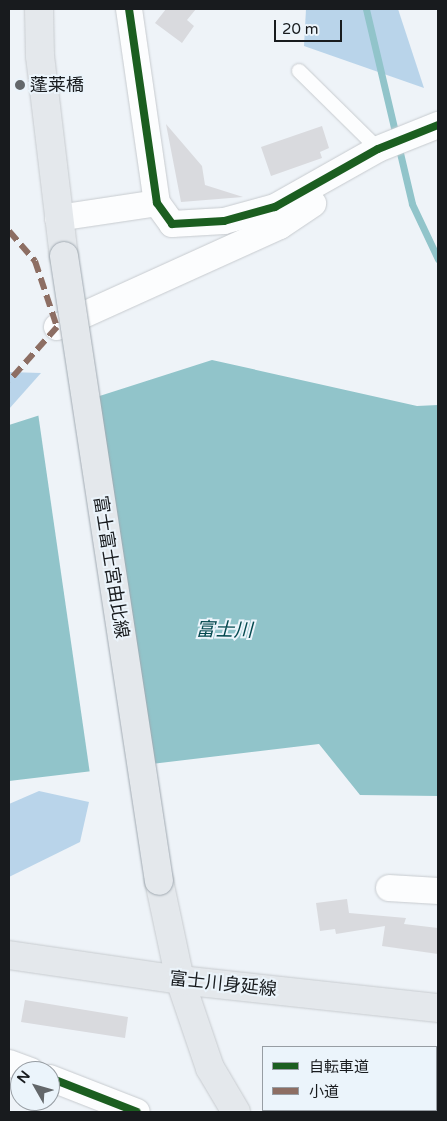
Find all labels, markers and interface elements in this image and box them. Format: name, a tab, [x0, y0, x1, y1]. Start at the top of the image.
scale bar	[277, 10, 344, 42]
text: 20 m	[282, 20, 319, 38]
place label: 蓬莱橋	[30, 74, 84, 96]
marker: 蓬莱橋	[14, 79, 26, 91]
street label: 富士富士宮由比線	[89, 494, 133, 640]
water label: 富士川	[195, 619, 253, 643]
street label: 富士川身延線	[168, 968, 278, 1000]
legend	[262, 1046, 437, 1111]
text: 自転車道	[309, 1058, 369, 1076]
north arrow	[10, 1061, 60, 1111]
text: N	[13, 1067, 34, 1087]
text: 小道	[309, 1083, 339, 1101]

